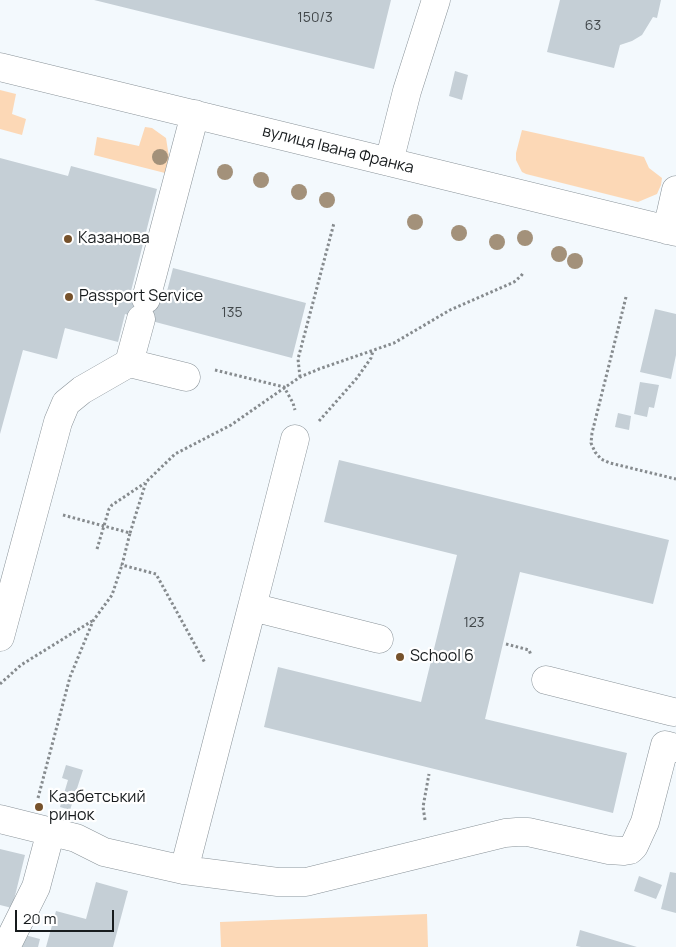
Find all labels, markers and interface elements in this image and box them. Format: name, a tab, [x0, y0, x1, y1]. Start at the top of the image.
house number: 150/3	[297, 10, 333, 26]
house number: 63	[585, 18, 601, 34]
street label: вулиця Івана Франка	[260, 122, 416, 178]
place label: Казанова	[78, 229, 150, 249]
marker: Казанова	[62, 233, 74, 245]
place label: Passport Service	[79, 287, 203, 307]
marker: Passport Service	[63, 291, 75, 303]
house number: 135	[221, 305, 243, 321]
house number: 123	[463, 615, 485, 631]
place label: School 6	[410, 647, 474, 667]
marker: School 6	[394, 651, 406, 663]
place label: Казбетський ринок	[49, 788, 146, 826]
marker: Казбетський ринок	[33, 801, 45, 813]
scale bar	[18, 900, 116, 932]
text: 20 m	[23, 908, 56, 929]

